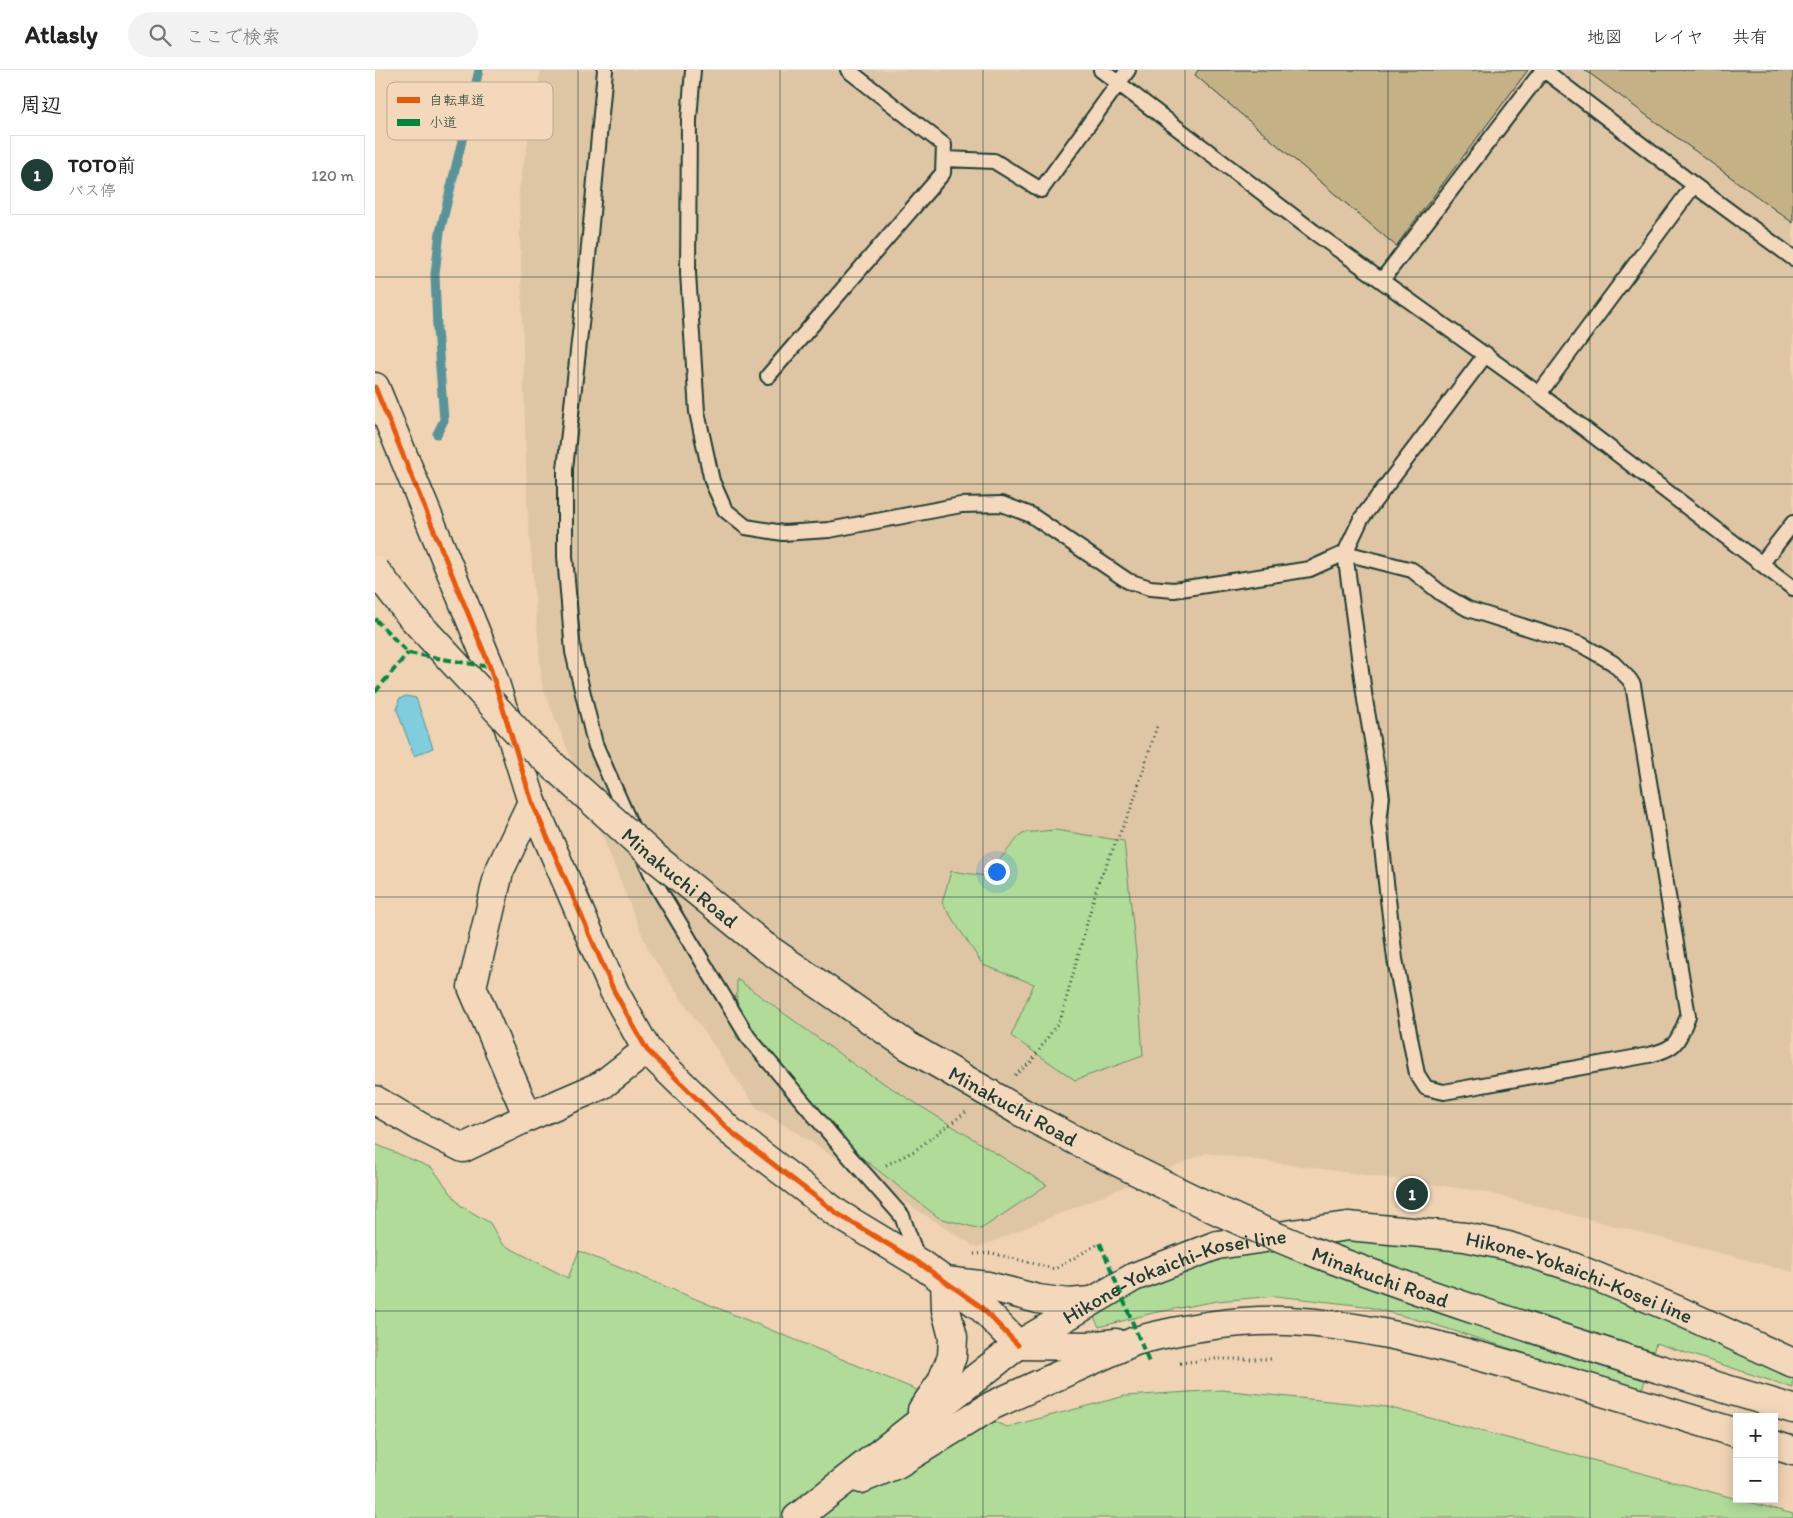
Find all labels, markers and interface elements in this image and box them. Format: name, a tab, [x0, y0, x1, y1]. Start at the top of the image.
search box	[128, 12, 478, 57]
text: Atlasly	[25, 20, 98, 49]
icon: search	[146, 21, 174, 49]
text: ここで検索	[186, 25, 281, 48]
text: 地図	[1587, 26, 1623, 48]
text: レイヤ	[1651, 26, 1704, 48]
text: 共有	[1732, 26, 1768, 48]
legend	[387, 82, 553, 140]
text: 周辺	[20, 92, 62, 117]
text: 自転車道	[429, 92, 485, 109]
text: 小道	[429, 114, 457, 131]
text: TOTO前	[68, 154, 136, 177]
text: 1	[33, 166, 41, 185]
text: 120 m	[311, 166, 354, 185]
text: バス停	[68, 181, 116, 200]
street label: Minakuchi Road	[617, 822, 743, 932]
your location	[984, 859, 1010, 885]
street label: Minakuchi Road	[944, 1060, 1082, 1152]
pin: 1	[1396, 1175, 1428, 1213]
street label: Hikone-Yokaichi-Kosei line	[1058, 1223, 1288, 1329]
street label: Hikone-Yokaichi-Kosei line	[1463, 1225, 1697, 1328]
street label: Minakuchi Road	[1309, 1240, 1452, 1312]
map controls	[1733, 1413, 1778, 1503]
button: +	[1733, 1413, 1778, 1458]
button: −	[1733, 1458, 1778, 1503]

